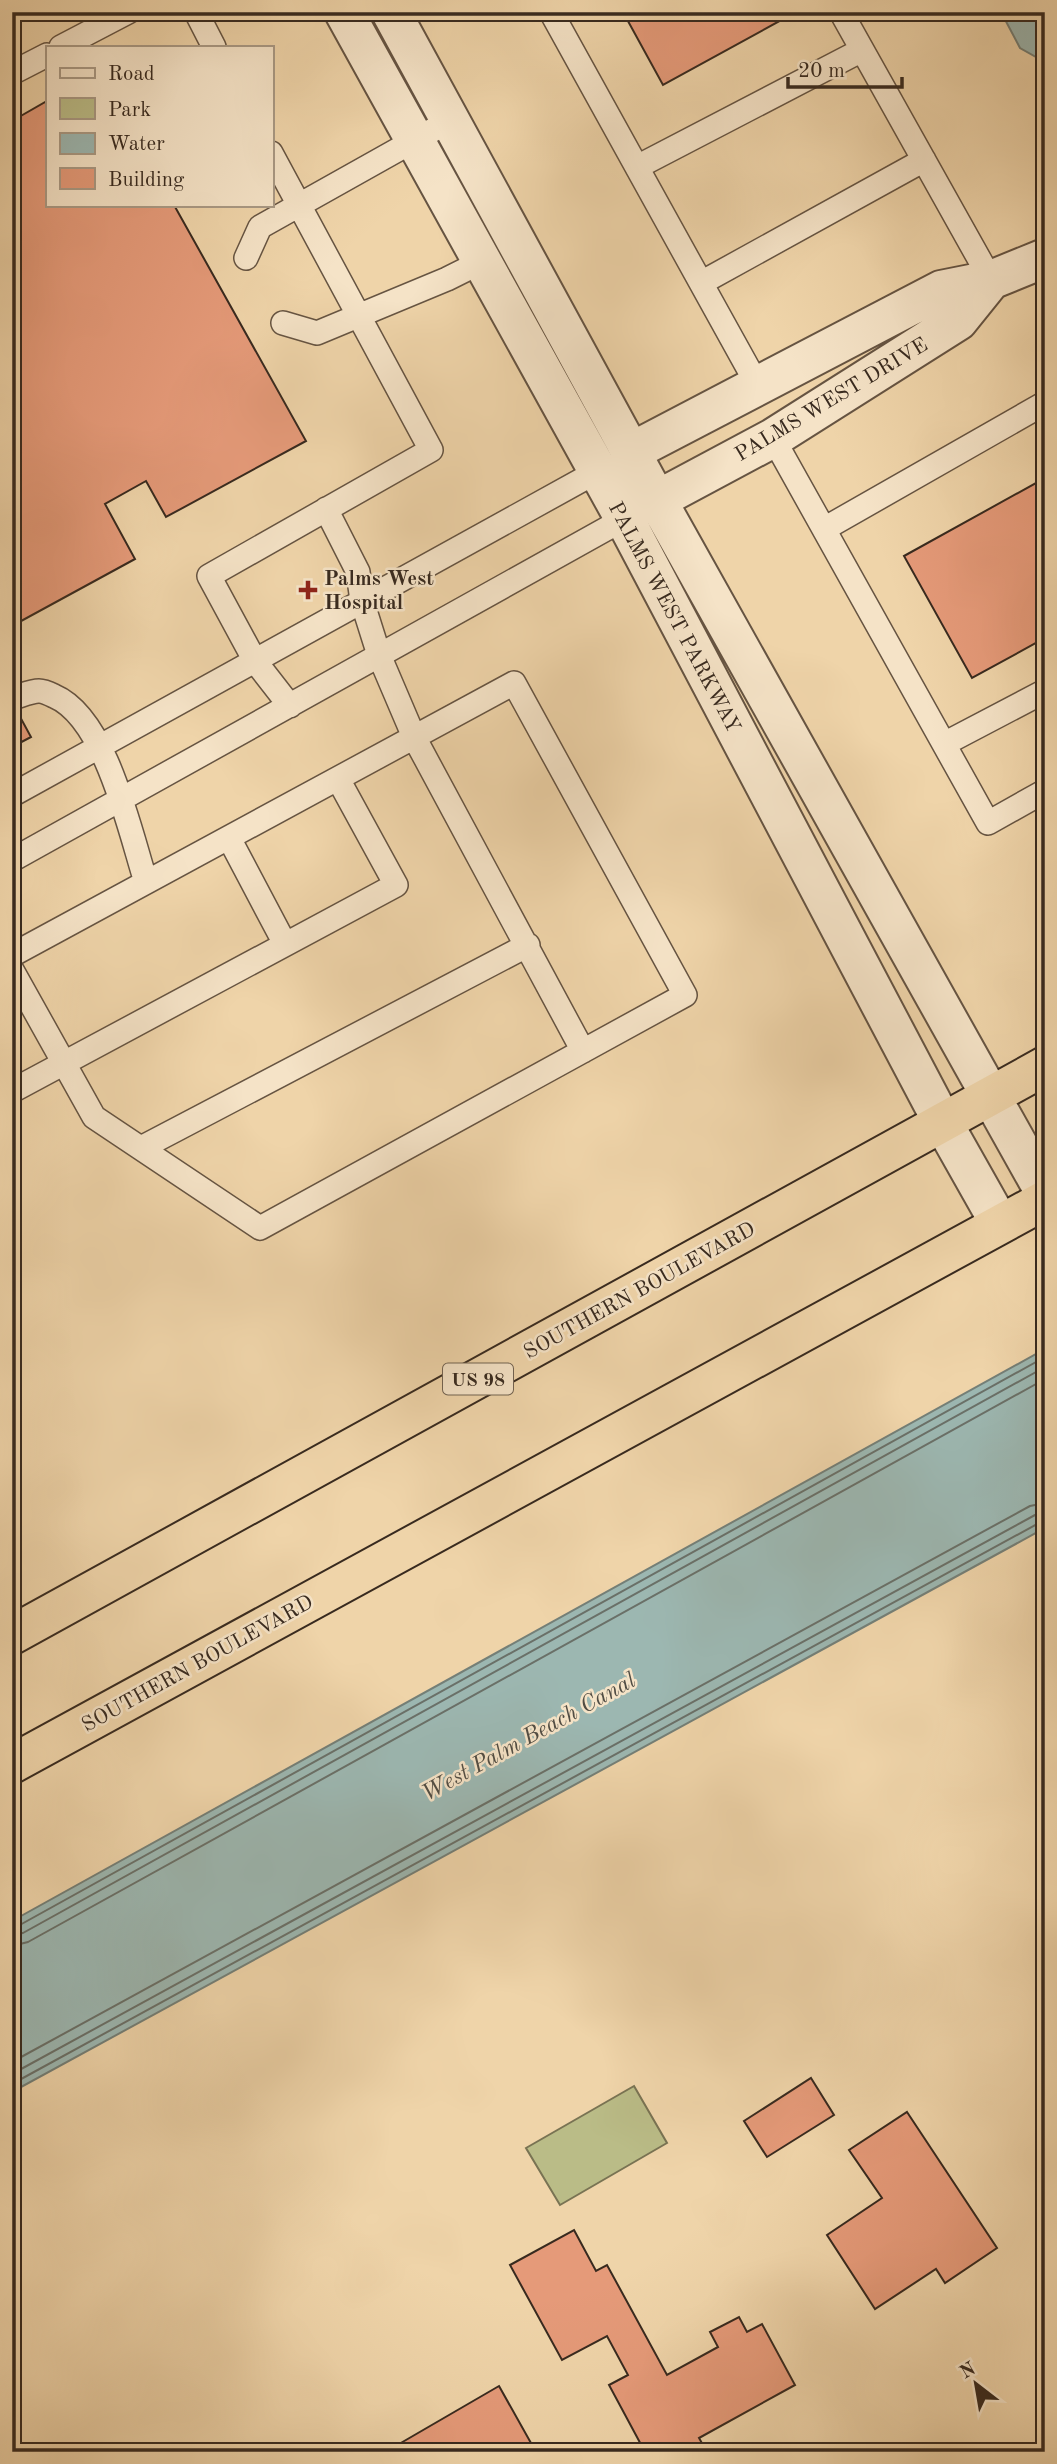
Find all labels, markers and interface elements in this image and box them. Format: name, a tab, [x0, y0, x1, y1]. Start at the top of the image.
legend	[46, 46, 273, 206]
scale bar	[788, 46, 901, 90]
text: 20 m	[798, 61, 845, 82]
text: Road	[108, 64, 155, 85]
text: Park	[108, 100, 151, 121]
text: Water	[108, 134, 165, 155]
text: Building	[108, 170, 185, 191]
street label: PALMS WEST DRIVE	[732, 334, 932, 466]
street label: PALMS WEST PARKWAY	[604, 499, 744, 737]
place label: Palms West Hospital	[324, 569, 434, 614]
marker: Palms West Hospital	[298, 580, 318, 600]
street label: SOUTHERN BOULEVARD	[521, 1219, 759, 1364]
road number: US 98	[443, 1364, 513, 1394]
street label: SOUTHERN BOULEVARD	[79, 1592, 317, 1737]
water label: West Palm Beach Canal	[418, 1669, 640, 1806]
north arrow	[942, 2348, 1012, 2418]
text: N	[957, 2359, 980, 2383]

